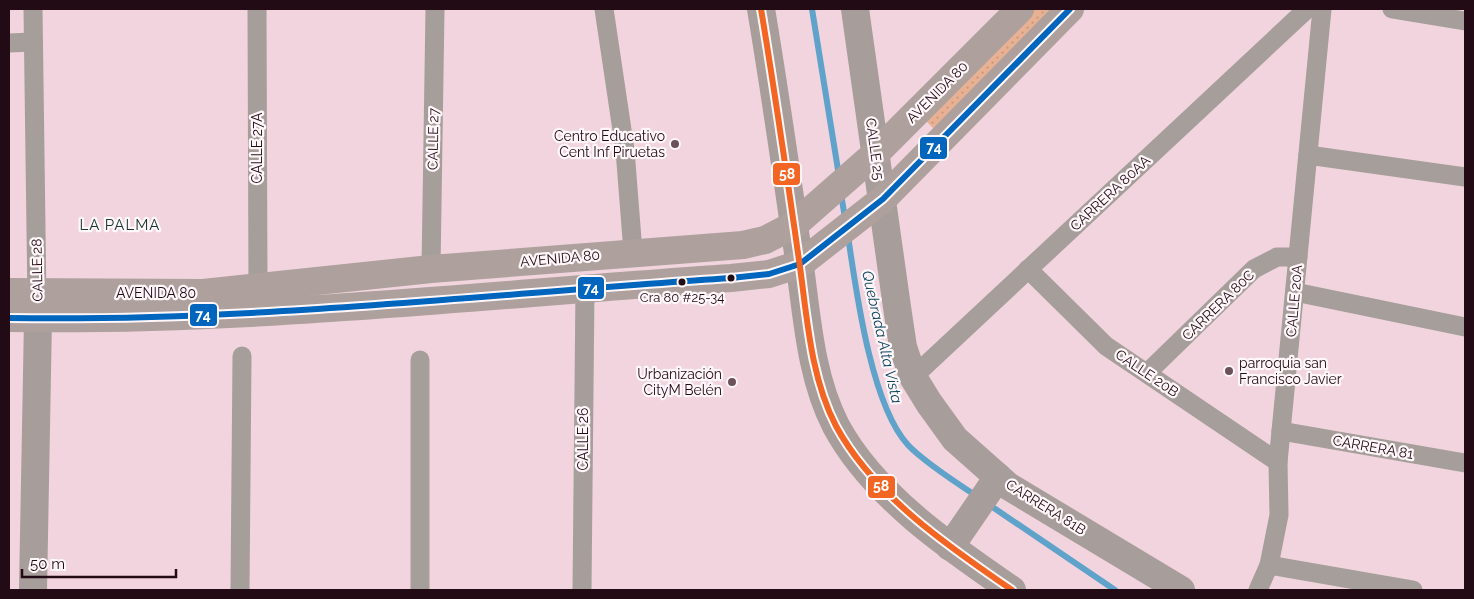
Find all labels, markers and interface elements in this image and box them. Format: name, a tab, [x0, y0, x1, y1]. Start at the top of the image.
street label: AVENIDA 80	[903, 58, 971, 126]
street label: CALLE 27	[424, 107, 442, 170]
street label: CALLE 27A	[249, 112, 265, 183]
street label: CALLE 25	[863, 117, 887, 181]
place label: Centro Educativo Cent Inf Piruetas	[554, 128, 665, 160]
line badge: 74	[919, 136, 948, 160]
marker: Centro Educativo Cent Inf Piruetas	[669, 138, 681, 150]
text: 74	[926, 139, 942, 155]
street label: CARRERA 80AA	[1067, 152, 1154, 234]
line badge: 58	[772, 162, 801, 186]
text: 58	[779, 166, 795, 182]
district label: LA PALMA	[79, 216, 161, 234]
street label: CALLE 28	[28, 238, 46, 302]
street label: AVENIDA 80	[519, 247, 601, 269]
street label: CALLE 20A	[1283, 264, 1305, 338]
street label: CARRERA 80C	[1179, 266, 1258, 343]
water label: Quebrada Alta Vista	[858, 269, 906, 405]
unlabelled marker	[726, 273, 736, 283]
line badge: 74	[577, 276, 605, 300]
marker: Cra 80 #25-34	[677, 277, 687, 287]
text: 74	[583, 280, 599, 296]
street label: AVENIDA 80	[116, 285, 196, 301]
place label: Cra 80 #25-34	[640, 290, 724, 305]
line badge: 74	[189, 303, 218, 327]
text: 74	[195, 307, 211, 323]
street label: CALLE 20B	[1112, 346, 1182, 400]
place label: parroquia san Francisco Javier	[1239, 355, 1342, 387]
marker: parroquia san Francisco Javier	[1223, 365, 1235, 377]
place label: Urbanización CityM Belén	[637, 366, 722, 398]
marker: Urbanización CityM Belén	[726, 376, 738, 388]
street label: CALLE 26	[575, 407, 591, 471]
street label: CARRERA 81	[1331, 432, 1415, 462]
line badge: 58	[867, 475, 896, 499]
street label: CARRERA 81B	[1003, 476, 1089, 538]
text: 58	[873, 478, 889, 494]
scale bar	[22, 546, 176, 578]
text: 50 m	[30, 555, 65, 573]

